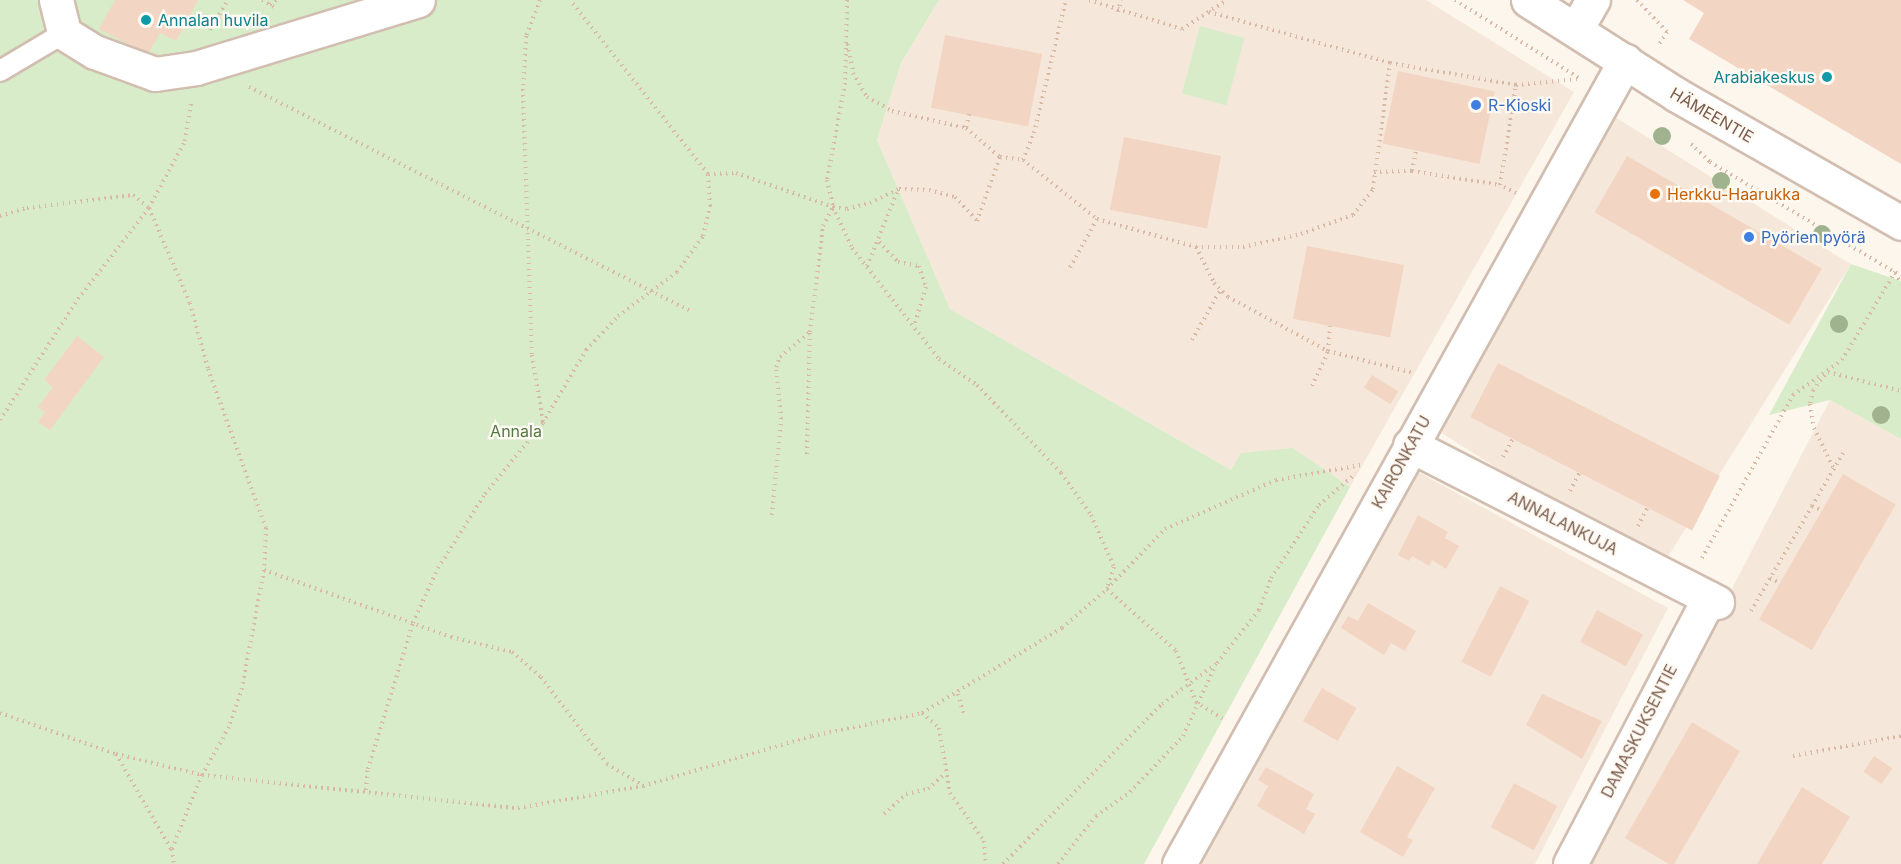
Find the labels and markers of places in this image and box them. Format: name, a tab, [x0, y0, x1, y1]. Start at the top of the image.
place label: Annalan huvila	[158, 10, 268, 30]
marker: Annalan huvila	[139, 13, 153, 27]
place label: Arabiakeskus	[1713, 67, 1815, 87]
marker: Arabiakeskus	[1820, 70, 1834, 84]
place label: R-Kioski	[1488, 95, 1551, 115]
marker: R-Kioski	[1469, 98, 1483, 112]
place label: Herkku-Haarukka	[1667, 184, 1800, 204]
marker: Herkku-Haarukka	[1648, 187, 1662, 201]
place label: Pyörien pyörä	[1761, 227, 1866, 247]
marker: Pyörien pyörä	[1742, 230, 1756, 244]

